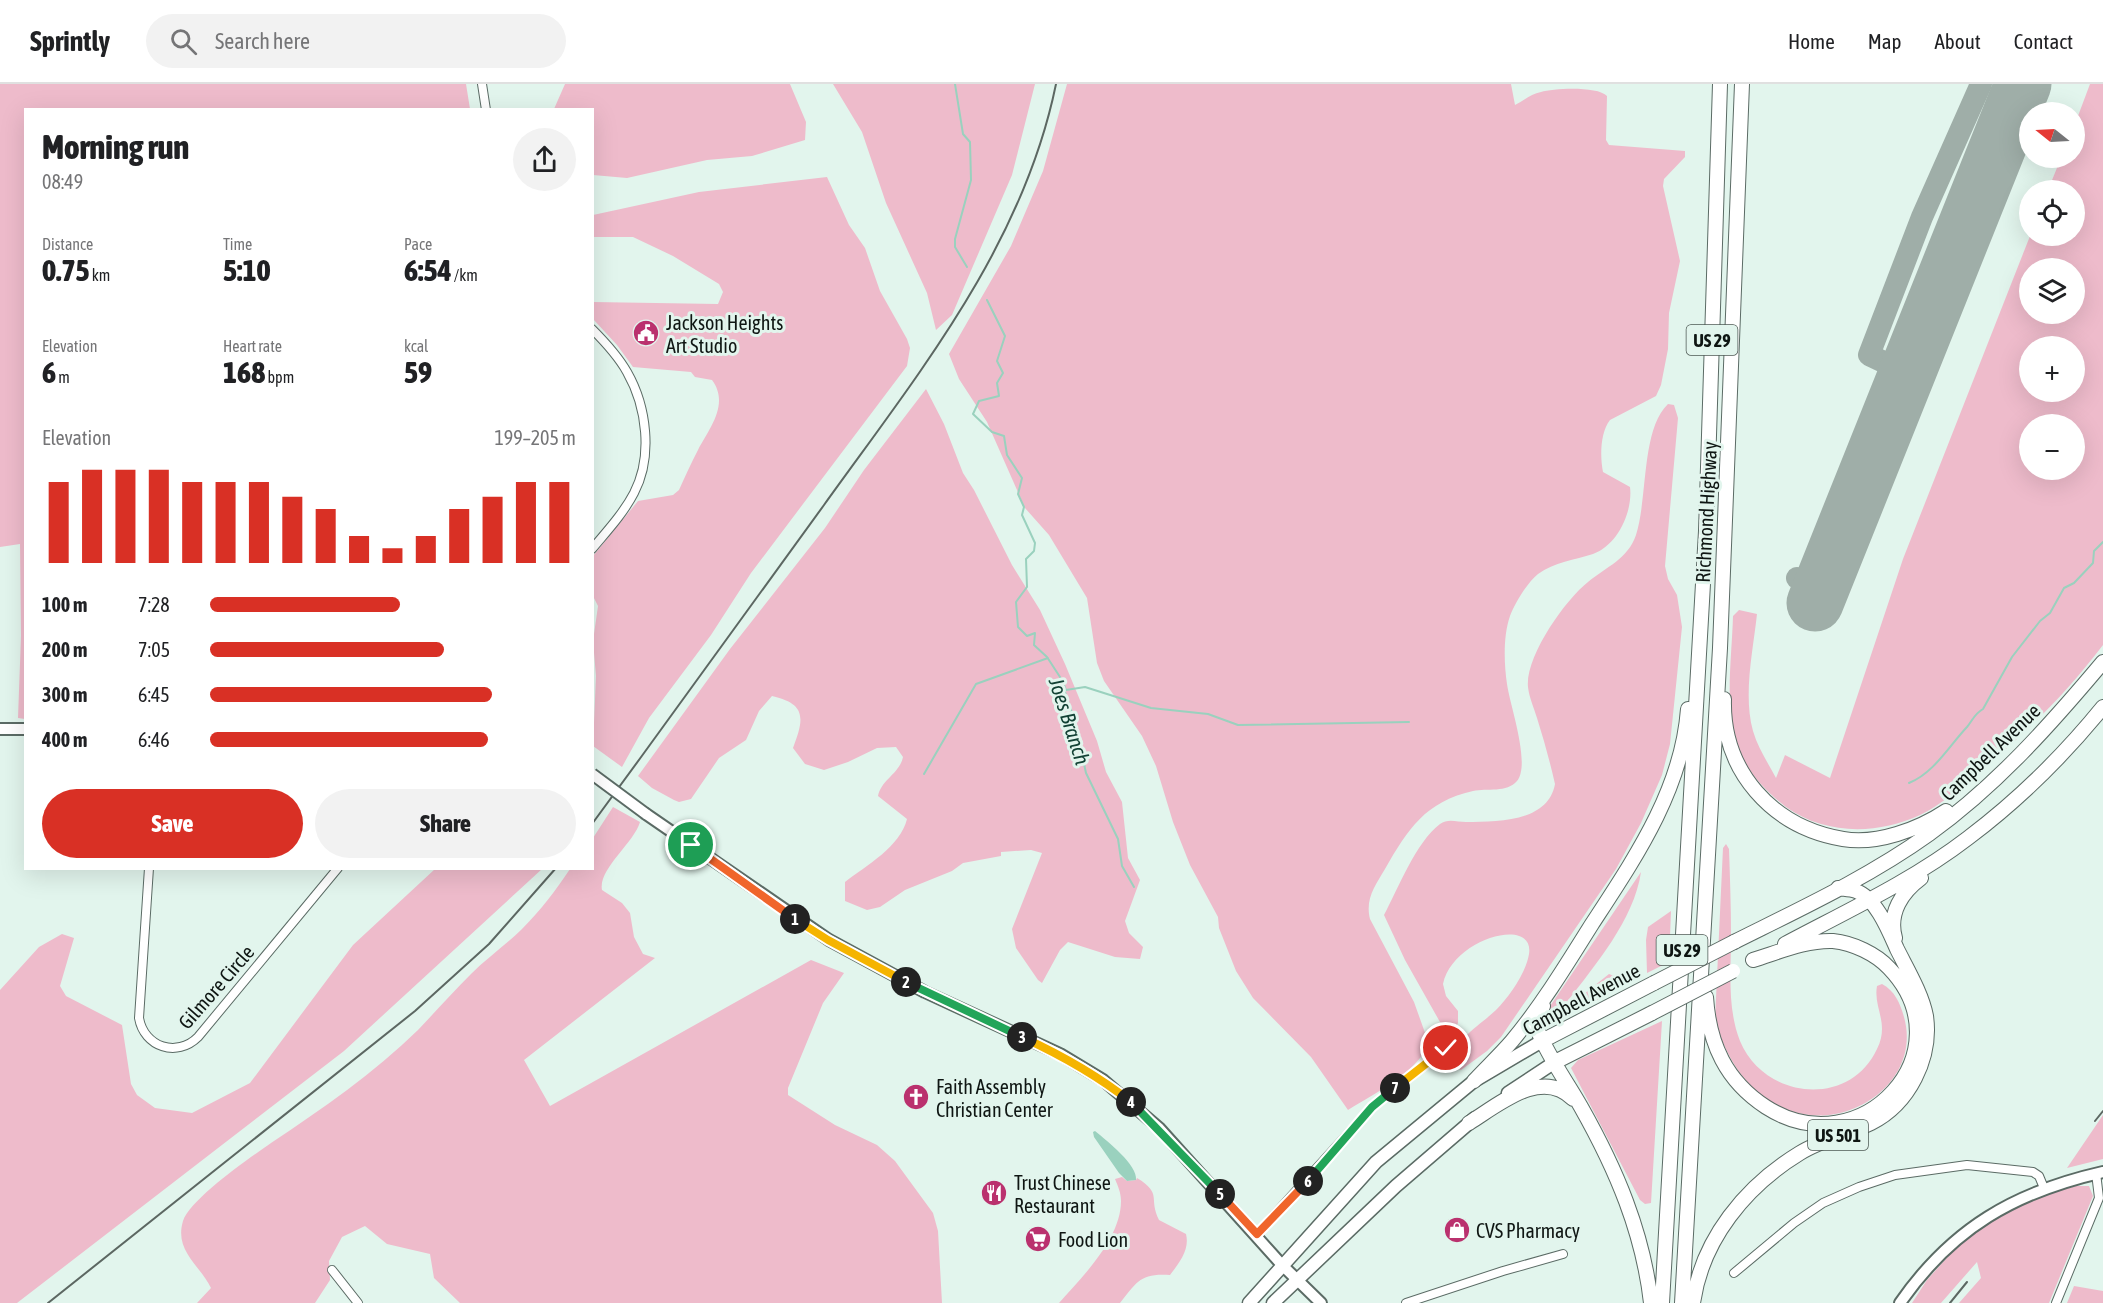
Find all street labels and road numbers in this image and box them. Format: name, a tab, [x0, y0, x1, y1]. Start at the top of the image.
road number: US 29	[1686, 325, 1738, 355]
street label: Richmond Highway	[1691, 441, 1721, 583]
street label: Campbell Avenue	[1935, 699, 2045, 805]
road number: US 29	[1656, 935, 1708, 965]
street label: Gilmore Circle	[173, 941, 259, 1033]
street label: Campbell Avenue	[1518, 958, 1644, 1040]
road number: US 501	[1808, 1120, 1868, 1150]

